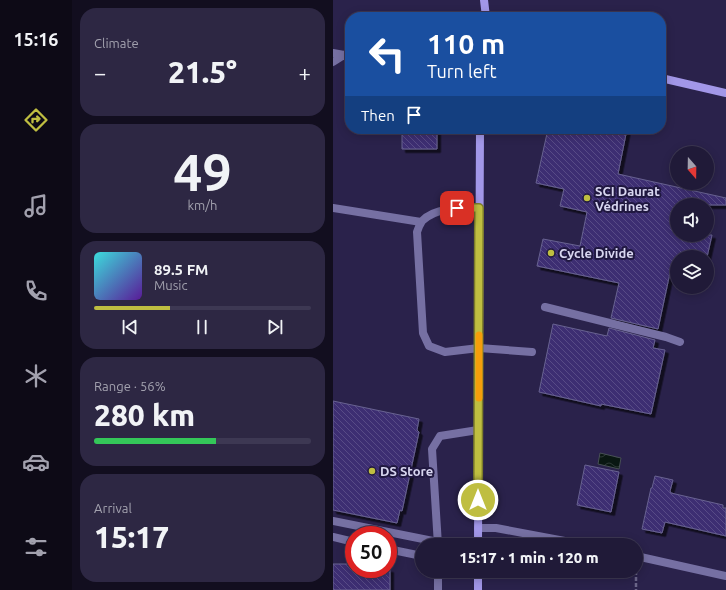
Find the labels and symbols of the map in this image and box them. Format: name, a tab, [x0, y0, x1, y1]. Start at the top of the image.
north arrow	[670, 146, 714, 190]
place label: SCI Daurat Védrines	[595, 184, 660, 213]
pin	[440, 191, 474, 225]
marker: SCI Daurat Védrines	[582, 193, 592, 203]
place label: Cycle Divide	[559, 246, 634, 260]
marker: Cycle Divide	[546, 248, 556, 258]
place label: DS Store	[380, 464, 433, 478]
marker: DS Store	[367, 466, 377, 476]
position arrow	[457, 479, 499, 521]
speed limit sign: 50	[345, 526, 397, 578]

